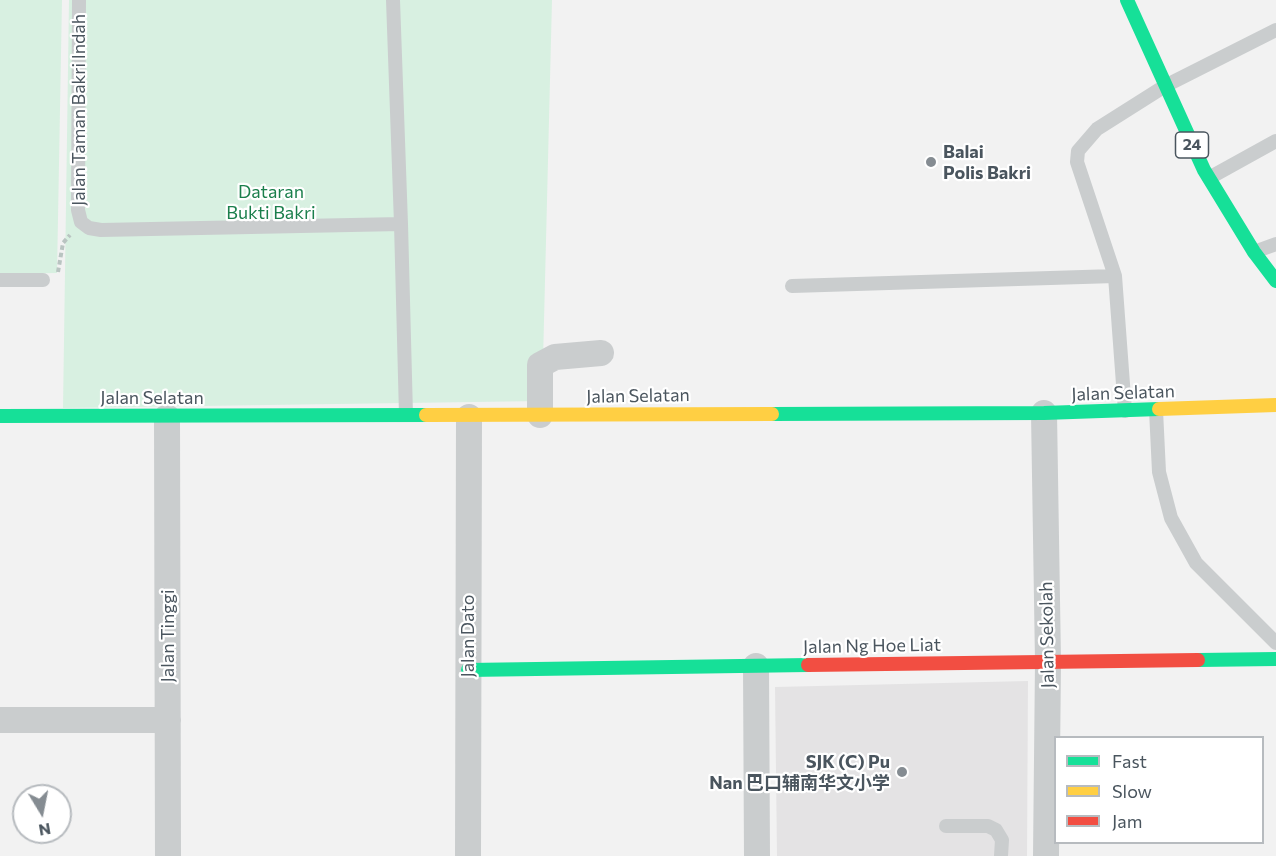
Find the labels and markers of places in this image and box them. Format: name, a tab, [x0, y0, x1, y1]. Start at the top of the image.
place label: Balai Polis Bakri	[943, 141, 1031, 184]
marker: Balai Polis Bakri	[924, 155, 938, 169]
place label: SJK (C) Pu Nan 巴口辅南华文小学	[709, 751, 890, 794]
marker: SJK (C) Pu Nan 巴口辅南华文小学	[895, 765, 909, 779]

